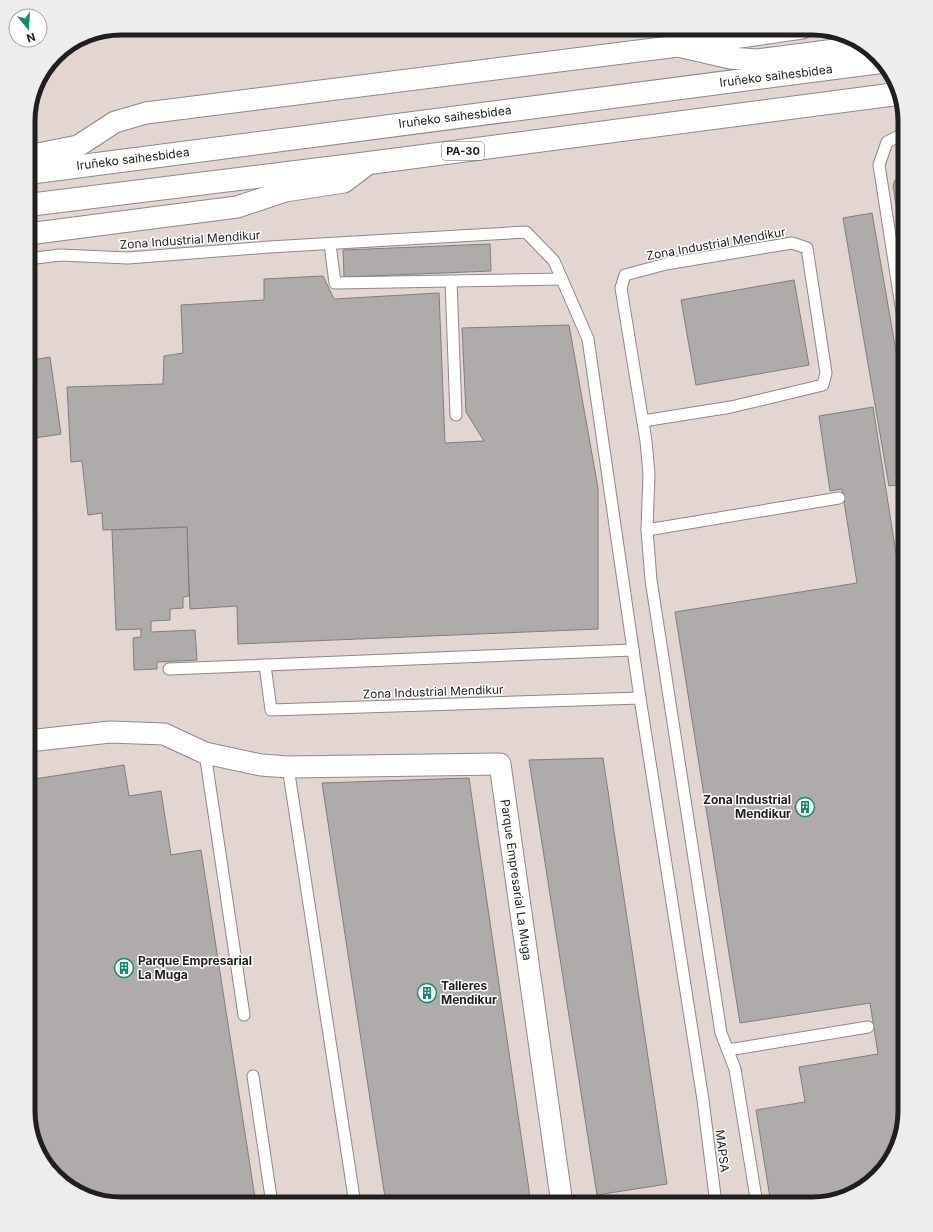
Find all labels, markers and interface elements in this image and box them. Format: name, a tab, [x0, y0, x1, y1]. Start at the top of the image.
north arrow	[8, 8, 48, 48]
text: N	[25, 30, 37, 45]
street label: Iruñeko saihesbidea	[719, 61, 833, 90]
street label: Iruñeko saihesbidea	[398, 102, 512, 131]
road number: PA-30	[442, 142, 484, 160]
street label: Iruñeko saihesbidea	[76, 144, 190, 173]
street label: Zona Industrial Mendikur	[645, 224, 787, 263]
street label: Zona Industrial Mendikur	[119, 227, 261, 252]
street label: Zona Industrial Mendikur	[362, 682, 504, 701]
place label: Zona Industrial Mendikur	[703, 792, 791, 821]
building icon: Zona Industrial Mendikur	[794, 796, 816, 818]
street label: Parque Empresarial La Muga	[498, 798, 535, 961]
place label: Parque Empresarial La Muga	[138, 953, 252, 982]
building icon: Parque Empresarial La Muga	[113, 957, 135, 979]
place label: Talleres Mendikur	[441, 978, 497, 1007]
building icon: Talleres Mendikur	[416, 982, 438, 1004]
street label: MAPSA	[712, 1129, 733, 1173]

